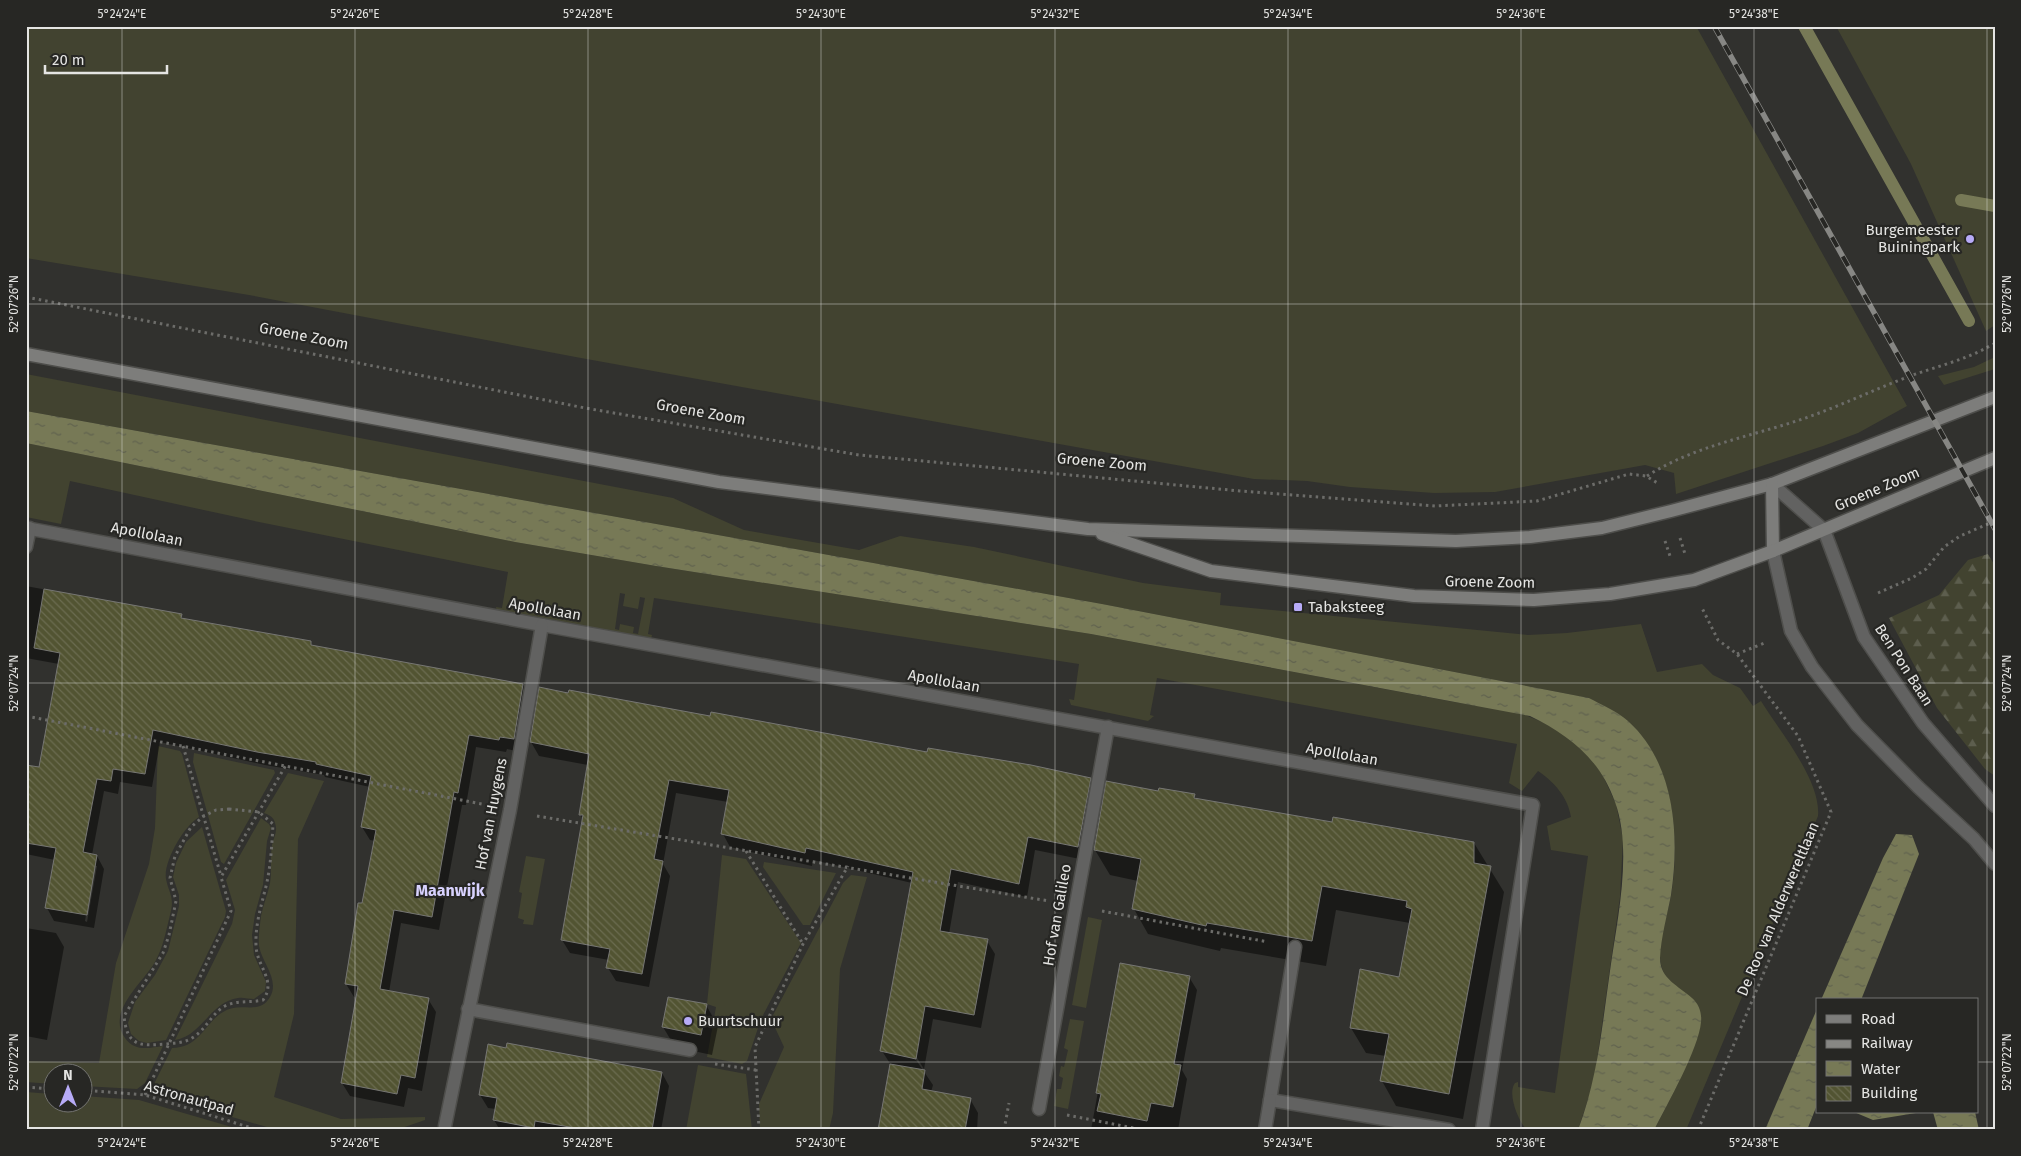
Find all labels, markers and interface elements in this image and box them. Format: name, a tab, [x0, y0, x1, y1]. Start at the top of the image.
text: 5°24'24"E	[98, 7, 146, 21]
text: 5°24'26"E	[330, 7, 380, 21]
text: 5°24'28"E	[563, 7, 613, 21]
text: 5°24'30"E	[796, 7, 846, 21]
text: 5°24'32"E	[1030, 7, 1080, 21]
text: 5°24'34"E	[1263, 7, 1313, 21]
text: 5°24'36"E	[1496, 7, 1546, 21]
text: 5°24'38"E	[1729, 7, 1779, 21]
scale bar	[45, 42, 168, 74]
text: 20 m	[52, 51, 85, 69]
place label: Burgemeester Buiningpark	[1865, 221, 1960, 256]
marker: Burgemeester Buiningpark	[1964, 233, 1976, 245]
text: 52°07'26"N	[7, 275, 21, 333]
text: 52°07'26"N	[2000, 275, 2014, 333]
street label: Groene Zoom	[258, 319, 350, 353]
street label: Groene Zoom	[655, 395, 747, 429]
street label: Groene Zoom	[1056, 449, 1148, 475]
street label: Groene Zoom	[1832, 463, 1922, 515]
street label: Apollolaan	[109, 518, 185, 550]
street label: Groene Zoom	[1445, 572, 1535, 592]
street label: Apollolaan	[507, 594, 583, 624]
place label: Tabaksteeg	[1308, 598, 1384, 616]
marker: Tabaksteeg	[1292, 601, 1304, 613]
street label: Ben Pon Baan	[1871, 621, 1937, 709]
text: 52°07'24"N	[7, 655, 21, 712]
text: 52°07'24"N	[2000, 655, 2014, 712]
street label: Apollolaan	[906, 666, 982, 696]
street label: Apollolaan	[1304, 739, 1380, 769]
street label: Hof van Huygens	[471, 756, 511, 872]
street label: De Roo van Alderwereltlaan	[1733, 819, 1823, 999]
street label: Hof van Galileo	[1039, 863, 1075, 967]
district label: Maanwijk	[415, 881, 485, 900]
legend	[1816, 998, 1978, 1114]
text: Road	[1861, 1010, 1896, 1028]
place label: Buurtschuur	[698, 1012, 782, 1030]
marker: Buurtschuur	[682, 1015, 694, 1027]
text: 52°07'22"N	[7, 1033, 21, 1091]
text: 52°07'22"N	[2000, 1033, 2014, 1091]
text: Railway	[1861, 1034, 1913, 1052]
text: Water	[1861, 1060, 1900, 1078]
north arrow	[42, 1064, 92, 1114]
text: N	[63, 1067, 73, 1084]
street label: Astronautpad	[142, 1077, 236, 1119]
text: Building	[1861, 1084, 1917, 1102]
text: 5°24'24"E	[98, 1136, 146, 1150]
text: 5°24'26"E	[330, 1136, 380, 1150]
text: 5°24'28"E	[563, 1136, 613, 1150]
text: 5°24'30"E	[796, 1136, 846, 1150]
text: 5°24'32"E	[1030, 1136, 1080, 1150]
text: 5°24'34"E	[1263, 1136, 1313, 1150]
text: 5°24'36"E	[1496, 1136, 1546, 1150]
text: 5°24'38"E	[1729, 1136, 1779, 1150]

